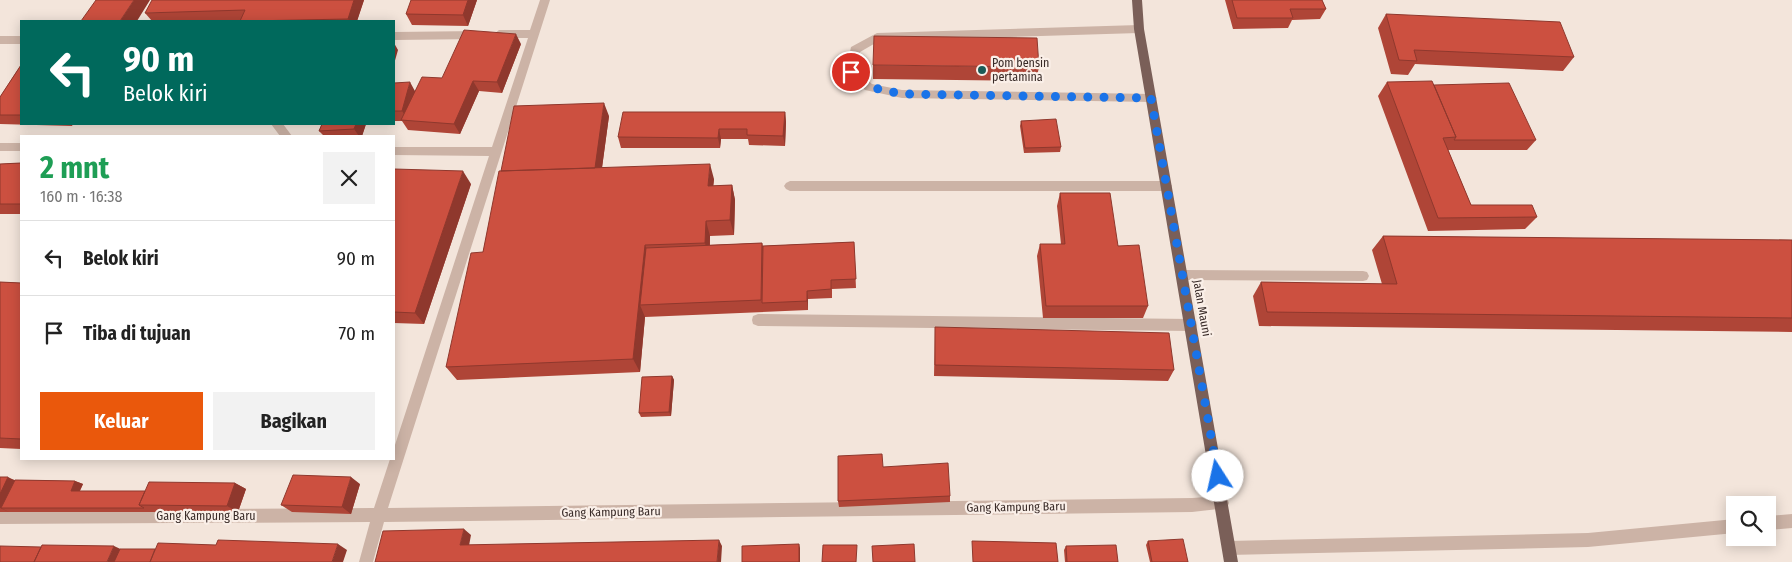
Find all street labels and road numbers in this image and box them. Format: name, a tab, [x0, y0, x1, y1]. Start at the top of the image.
street label: Jalan Mauni	[1190, 279, 1214, 337]
street label: Gang Kampung Baru	[966, 499, 1066, 515]
street label: Gang Kampung Baru	[561, 504, 661, 520]
street label: Gang Kampung Baru	[156, 509, 256, 523]

